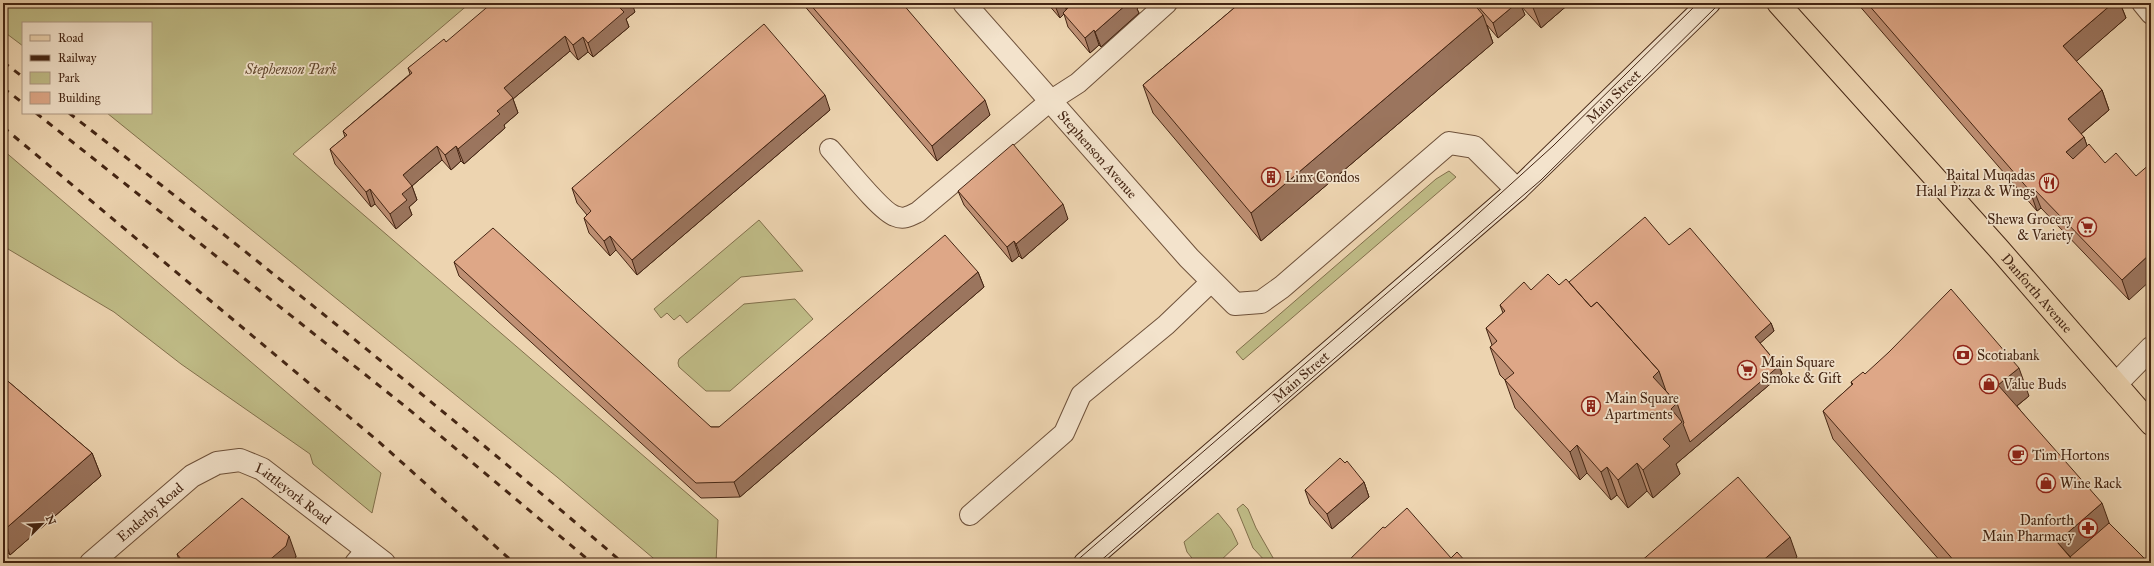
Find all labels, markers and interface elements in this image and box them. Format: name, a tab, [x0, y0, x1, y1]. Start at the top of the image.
legend	[22, 22, 152, 114]
text: Road	[58, 31, 84, 45]
text: Railway	[58, 51, 97, 65]
park label: Stephenson Park	[244, 61, 338, 79]
street label: Main Street	[1583, 66, 1644, 127]
text: Park	[58, 71, 80, 85]
text: Building	[58, 91, 101, 106]
street label: Stephenson Avenue	[1054, 107, 1141, 202]
building icon: Linx Condos	[1260, 166, 1282, 188]
place label: Baital Muqadas Halal Pizza & Wings	[1916, 167, 2035, 200]
place label: Linx Condos	[1285, 169, 1360, 186]
restaurant icon: Baital Muqadas Halal Pizza & Wings	[2038, 172, 2060, 194]
place label: Shewa Grocery & Variety	[1987, 211, 2073, 244]
supermarket icon: Shewa Grocery & Variety	[2076, 216, 2098, 238]
street label: Danforth Avenue	[1998, 250, 2076, 337]
bank icon: Scotiabank	[1952, 344, 1974, 366]
place label: Scotiabank	[1977, 347, 2040, 364]
street label: Main Street	[1269, 348, 1333, 406]
place label: Main Square Smoke & Gift	[1761, 354, 1842, 387]
supermarket icon: Main Square Smoke & Gift	[1736, 359, 1758, 381]
shop icon: Value Buds	[1978, 373, 2000, 395]
place label: Value Buds	[2002, 376, 2066, 393]
place label: Main Square Apartments	[1604, 390, 1679, 423]
building icon: Main Square Apartments	[1580, 395, 1602, 417]
cafe icon: Tim Hortons	[2007, 444, 2029, 466]
place label: Tim Hortons	[2032, 447, 2109, 464]
street label: Littleyork Road	[253, 459, 335, 528]
shop icon: Wine Rack	[2035, 472, 2057, 494]
place label: Wine Rack	[2060, 475, 2122, 492]
street label: Enderby Road	[114, 479, 187, 546]
north arrow	[22, 504, 62, 544]
place label: Danforth Main Pharmacy	[1982, 512, 2074, 545]
text: N	[43, 513, 59, 528]
pharmacy icon: Danforth Main Pharmacy	[2077, 517, 2099, 539]

